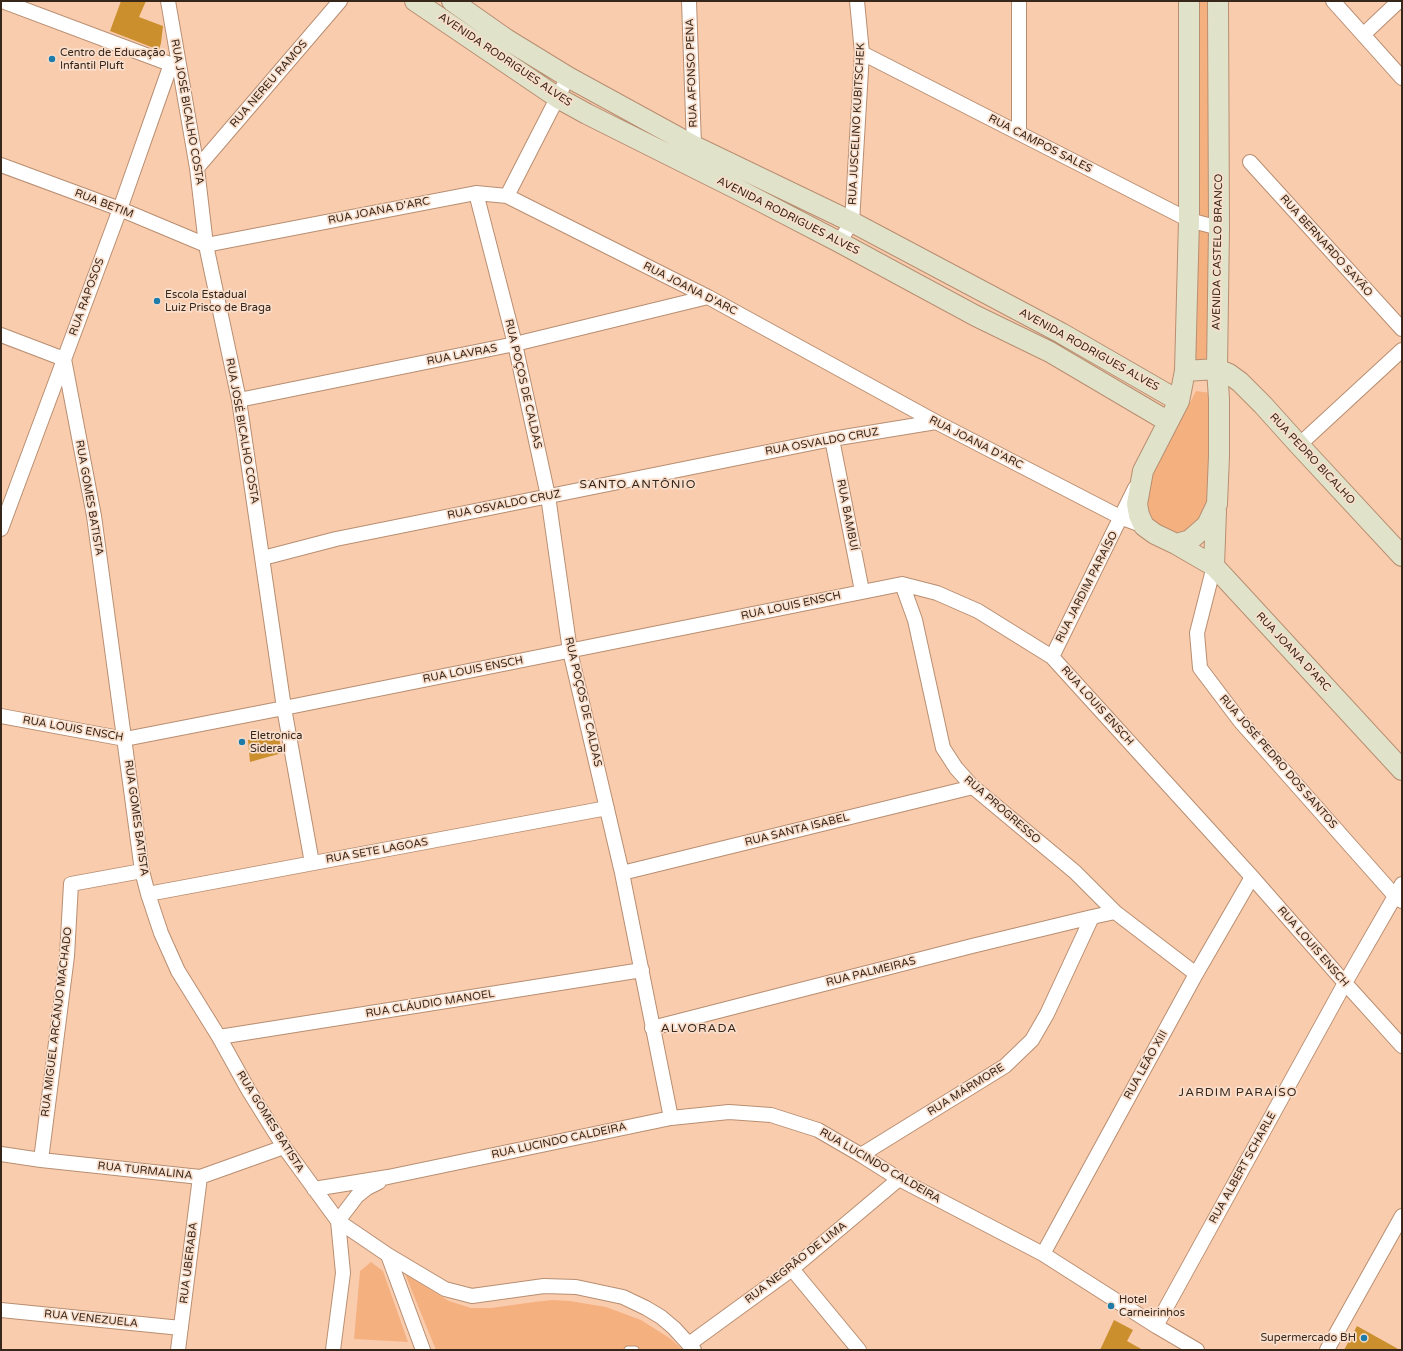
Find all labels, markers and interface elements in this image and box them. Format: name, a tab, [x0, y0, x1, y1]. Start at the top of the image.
street label: AVENIDA RODRIGUES ALVES	[436, 10, 574, 110]
street label: RUA AFONSO PENA	[683, 18, 701, 128]
street label: RUA JOSÉ BICALHO COSTA	[168, 38, 206, 186]
street label: RUA NEREU RAMOS	[228, 38, 310, 130]
street label: RUA JUSCELINO KUBITSCHEK	[846, 43, 868, 205]
place label: Centro de Educação Infantil Pluft	[60, 46, 165, 72]
marker: Centro de Educação Infantil Pluft	[47, 54, 57, 64]
street label: RUA CAMPOS SALES	[986, 112, 1094, 176]
street label: AVENIDA RODRIGUES ALVES	[715, 174, 861, 258]
street label: AVENIDA CASTELO BRANCO	[1210, 174, 1226, 330]
street label: RUA BETIM	[73, 187, 135, 221]
street label: RUA BERNARDO SAYÃO	[1277, 193, 1375, 299]
street label: RUA JOANA D'ARC	[327, 195, 431, 227]
street label: RUA RAPOSOS	[67, 256, 107, 338]
street label: RUA JOANA D'ARC	[641, 260, 739, 318]
place label: Escola Estadual Luiz Prisco de Braga	[165, 288, 271, 314]
marker: Escola Estadual Luiz Prisco de Braga	[152, 296, 162, 306]
street label: AVENIDA RODRIGUES ALVES	[1017, 306, 1161, 394]
street label: RUA POÇOS DE CALDAS	[502, 318, 544, 450]
street label: RUA LAVRAS	[426, 342, 498, 368]
street label: RUA JOSÉ BICALHO COSTA	[223, 357, 261, 505]
street label: RUA PEDRO BICALHO	[1266, 411, 1358, 507]
street label: RUA JOANA D'ARC	[927, 414, 1025, 472]
street label: RUA OSVALDO CRUZ	[764, 425, 880, 459]
street label: RUA GOMES BATISTA	[72, 439, 106, 557]
district label: SANTO ANTÔNIO	[579, 478, 697, 492]
street label: RUA BAMBUÍ	[834, 478, 860, 552]
street label: RUA OSVALDO CRUZ	[446, 488, 562, 522]
street label: RUA JARDIM PARAÍSO	[1053, 529, 1121, 645]
street label: RUA LOUIS ENSCH	[740, 589, 842, 623]
street label: RUA JOANA D'ARC	[1253, 610, 1333, 694]
street label: RUA POÇOS DE CALDAS	[562, 636, 604, 768]
street label: RUA LOUIS ENSCH	[422, 654, 524, 686]
street label: RUA LOUIS ENSCH	[1058, 664, 1136, 748]
street label: RUA JOSÉ PEDRO DOS SANTOS	[1216, 692, 1340, 832]
street label: RUA LOUIS ENSCH	[22, 714, 124, 744]
place label: Eletronica Sideral	[250, 729, 302, 755]
marker: Eletronica Sideral	[237, 737, 247, 747]
street label: RUA GOMES BATISTA	[121, 759, 151, 877]
street label: RUA PROGRESSO	[961, 773, 1043, 847]
street label: RUA SANTA ISABEL	[743, 811, 851, 849]
street label: RUA SETE LAGOAS	[325, 836, 429, 866]
street label: RUA LOUIS ENSCH	[1275, 904, 1351, 990]
street label: RUA MIGUEL ARCÂNJO MACHADO	[39, 926, 75, 1118]
street label: RUA PALMEIRAS	[825, 954, 917, 990]
street label: RUA CLÁUDIO MANOEL	[365, 987, 495, 1021]
district label: ALVORADA	[661, 1022, 737, 1036]
street label: RUA LEÃO XIII	[1122, 1028, 1170, 1102]
street label: RUA MÁRMORE	[925, 1061, 1007, 1119]
street label: RUA GOMES BATISTA	[233, 1069, 307, 1175]
district label: JARDIM PARAÍSO	[1179, 1086, 1297, 1100]
street label: RUA ALBERT SCHARLE	[1207, 1110, 1279, 1226]
street label: RUA LUCINDO CALDEIRA	[490, 1120, 628, 1162]
street label: RUA LUCINDO CALDEIRA	[817, 1126, 943, 1206]
street label: RUA TURMALINA	[97, 1159, 193, 1183]
street label: RUA NEGRÃO DE LIMA	[743, 1219, 849, 1307]
street label: RUA UBERABA	[177, 1222, 201, 1304]
place label: Hotel Carneirinhos	[1119, 1293, 1185, 1319]
marker: Hotel Carneirinhos	[1106, 1301, 1116, 1311]
street label: RUA VENEZUELA	[43, 1308, 139, 1330]
place label: Supermercado BH	[1260, 1331, 1356, 1345]
marker: Supermercado BH	[1359, 1333, 1369, 1343]

